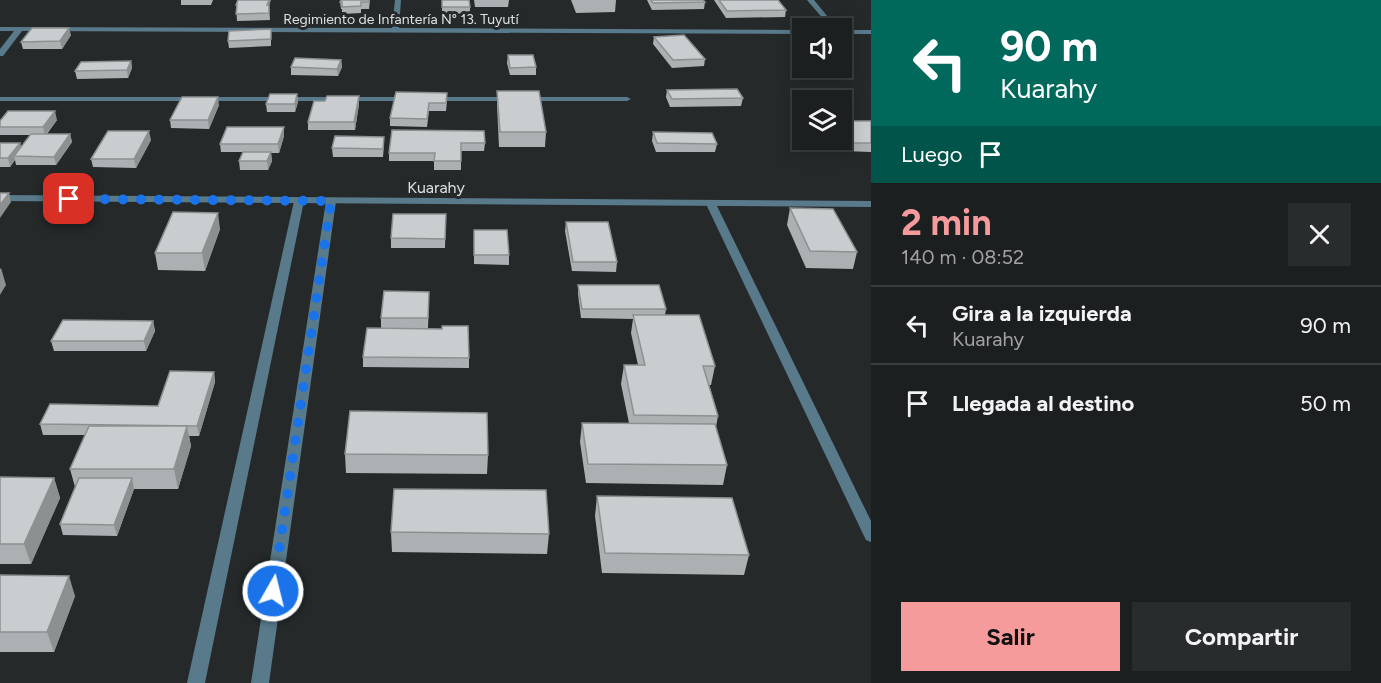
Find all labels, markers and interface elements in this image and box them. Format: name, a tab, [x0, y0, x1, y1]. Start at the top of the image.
street label: Regimiento de Infantería N° 13. Tuyutí	[283, 11, 520, 28]
map controls	[792, 18, 852, 150]
button: sound	[792, 18, 852, 78]
text: 90 m	[1000, 21, 1098, 72]
icon: left	[901, 24, 979, 102]
text: Kuarahy	[1000, 72, 1097, 105]
button: layers	[792, 90, 852, 150]
icon: arrive	[974, 138, 1007, 171]
text: Luego	[901, 141, 962, 168]
pin	[43, 173, 94, 224]
street label: Kuarahy	[407, 178, 465, 197]
icon: arrive	[52, 182, 85, 215]
text: 2 min	[901, 201, 992, 244]
button: close	[1288, 203, 1351, 266]
text: 140 m · 08:52	[901, 245, 1024, 269]
text: Gira a la izquierda	[952, 300, 1132, 327]
icon: left	[901, 309, 934, 342]
text: 90 m	[1300, 312, 1351, 339]
text: Kuarahy	[952, 327, 1024, 351]
icon: arrive	[901, 387, 934, 420]
text: Llegada al destino	[952, 390, 1134, 417]
text: 50 m	[1300, 390, 1351, 417]
position arrow	[241, 559, 305, 623]
button: Salir	[901, 602, 1120, 671]
button: Compartir	[1132, 602, 1351, 671]

